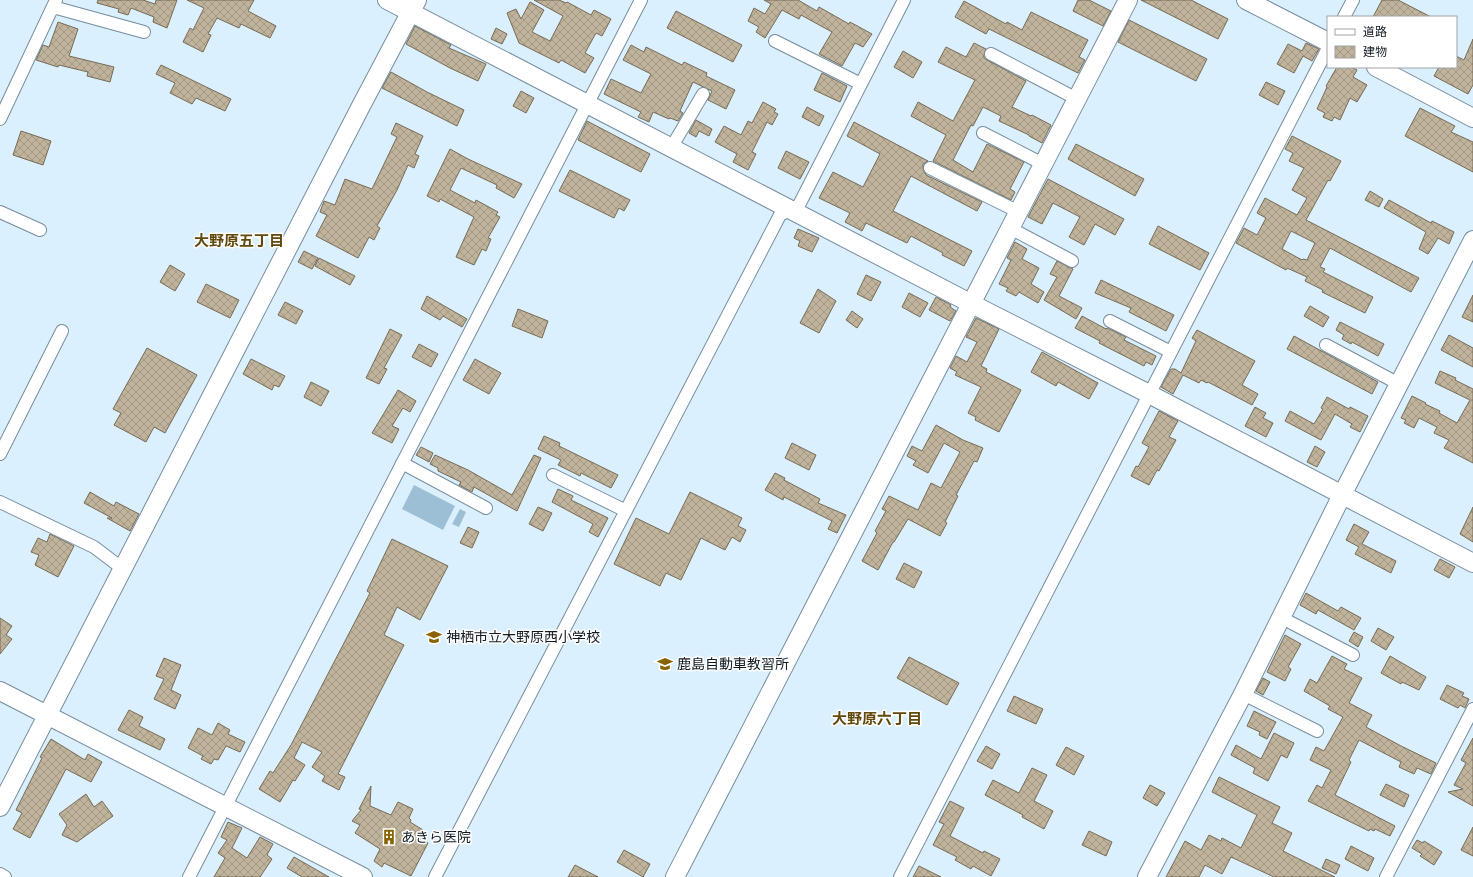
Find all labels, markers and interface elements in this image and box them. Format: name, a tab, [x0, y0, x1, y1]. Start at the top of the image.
legend	[1327, 16, 1457, 68]
text: 道路	[1363, 23, 1387, 40]
text: 建物	[1363, 43, 1387, 60]
district label: 大野原五丁目	[194, 230, 284, 251]
place label: 神栖市立大野原西小学校	[446, 627, 600, 647]
school or university icon: 神栖市立大野原西小学校	[425, 628, 443, 646]
place label: 鹿島自動車教習所	[677, 654, 789, 674]
school or university icon: 鹿島自動車教習所	[656, 655, 674, 673]
district label: 大野原六丁目	[832, 708, 922, 729]
place label: あきら医院	[401, 827, 471, 847]
building icon: あきら医院	[380, 828, 398, 846]

